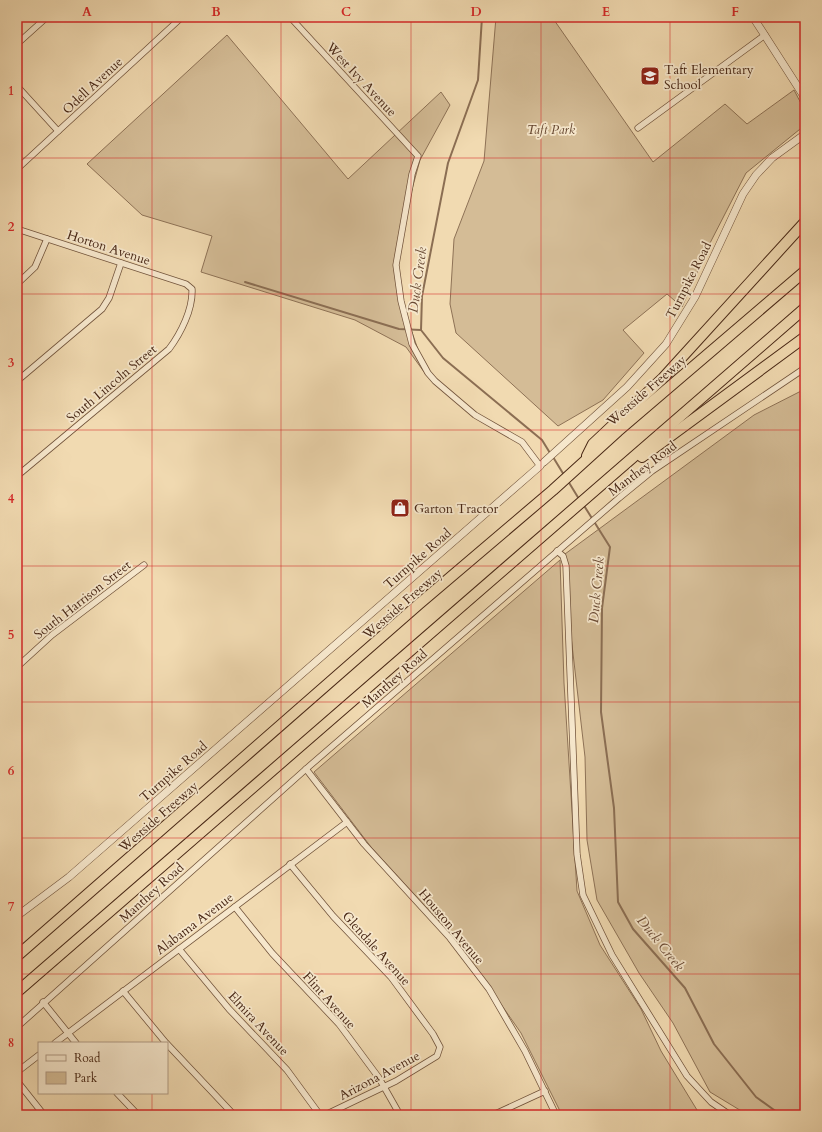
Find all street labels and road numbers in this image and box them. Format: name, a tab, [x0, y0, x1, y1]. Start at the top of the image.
street label: West Ivy Avenue	[321, 38, 401, 121]
street label: Odell Avenue	[59, 53, 127, 118]
street label: Horton Avenue	[65, 226, 153, 270]
street label: Turnpike Road	[662, 239, 716, 322]
street label: South Lincoln Street	[63, 341, 161, 427]
street label: Westside Freeway	[602, 351, 690, 431]
street label: Manthey Road	[605, 437, 681, 500]
street label: Turnpike Road	[380, 524, 455, 593]
street label: South Harrison Street	[30, 556, 135, 643]
street label: Westside Freeway	[358, 564, 446, 644]
street label: Manthey Road	[358, 645, 431, 712]
street label: Turnpike Road	[136, 737, 211, 806]
street label: Westside Freeway	[114, 777, 202, 857]
street label: Manthey Road	[115, 859, 188, 927]
street label: Houston Avenue	[414, 885, 488, 968]
street label: Alabama Avenue	[152, 889, 237, 959]
street label: Glendale Avenue	[338, 908, 415, 990]
street label: Flint Avenue	[299, 968, 360, 1033]
street label: Elmira Avenue	[224, 988, 293, 1060]
street label: Arizona Avenue	[336, 1047, 423, 1105]

